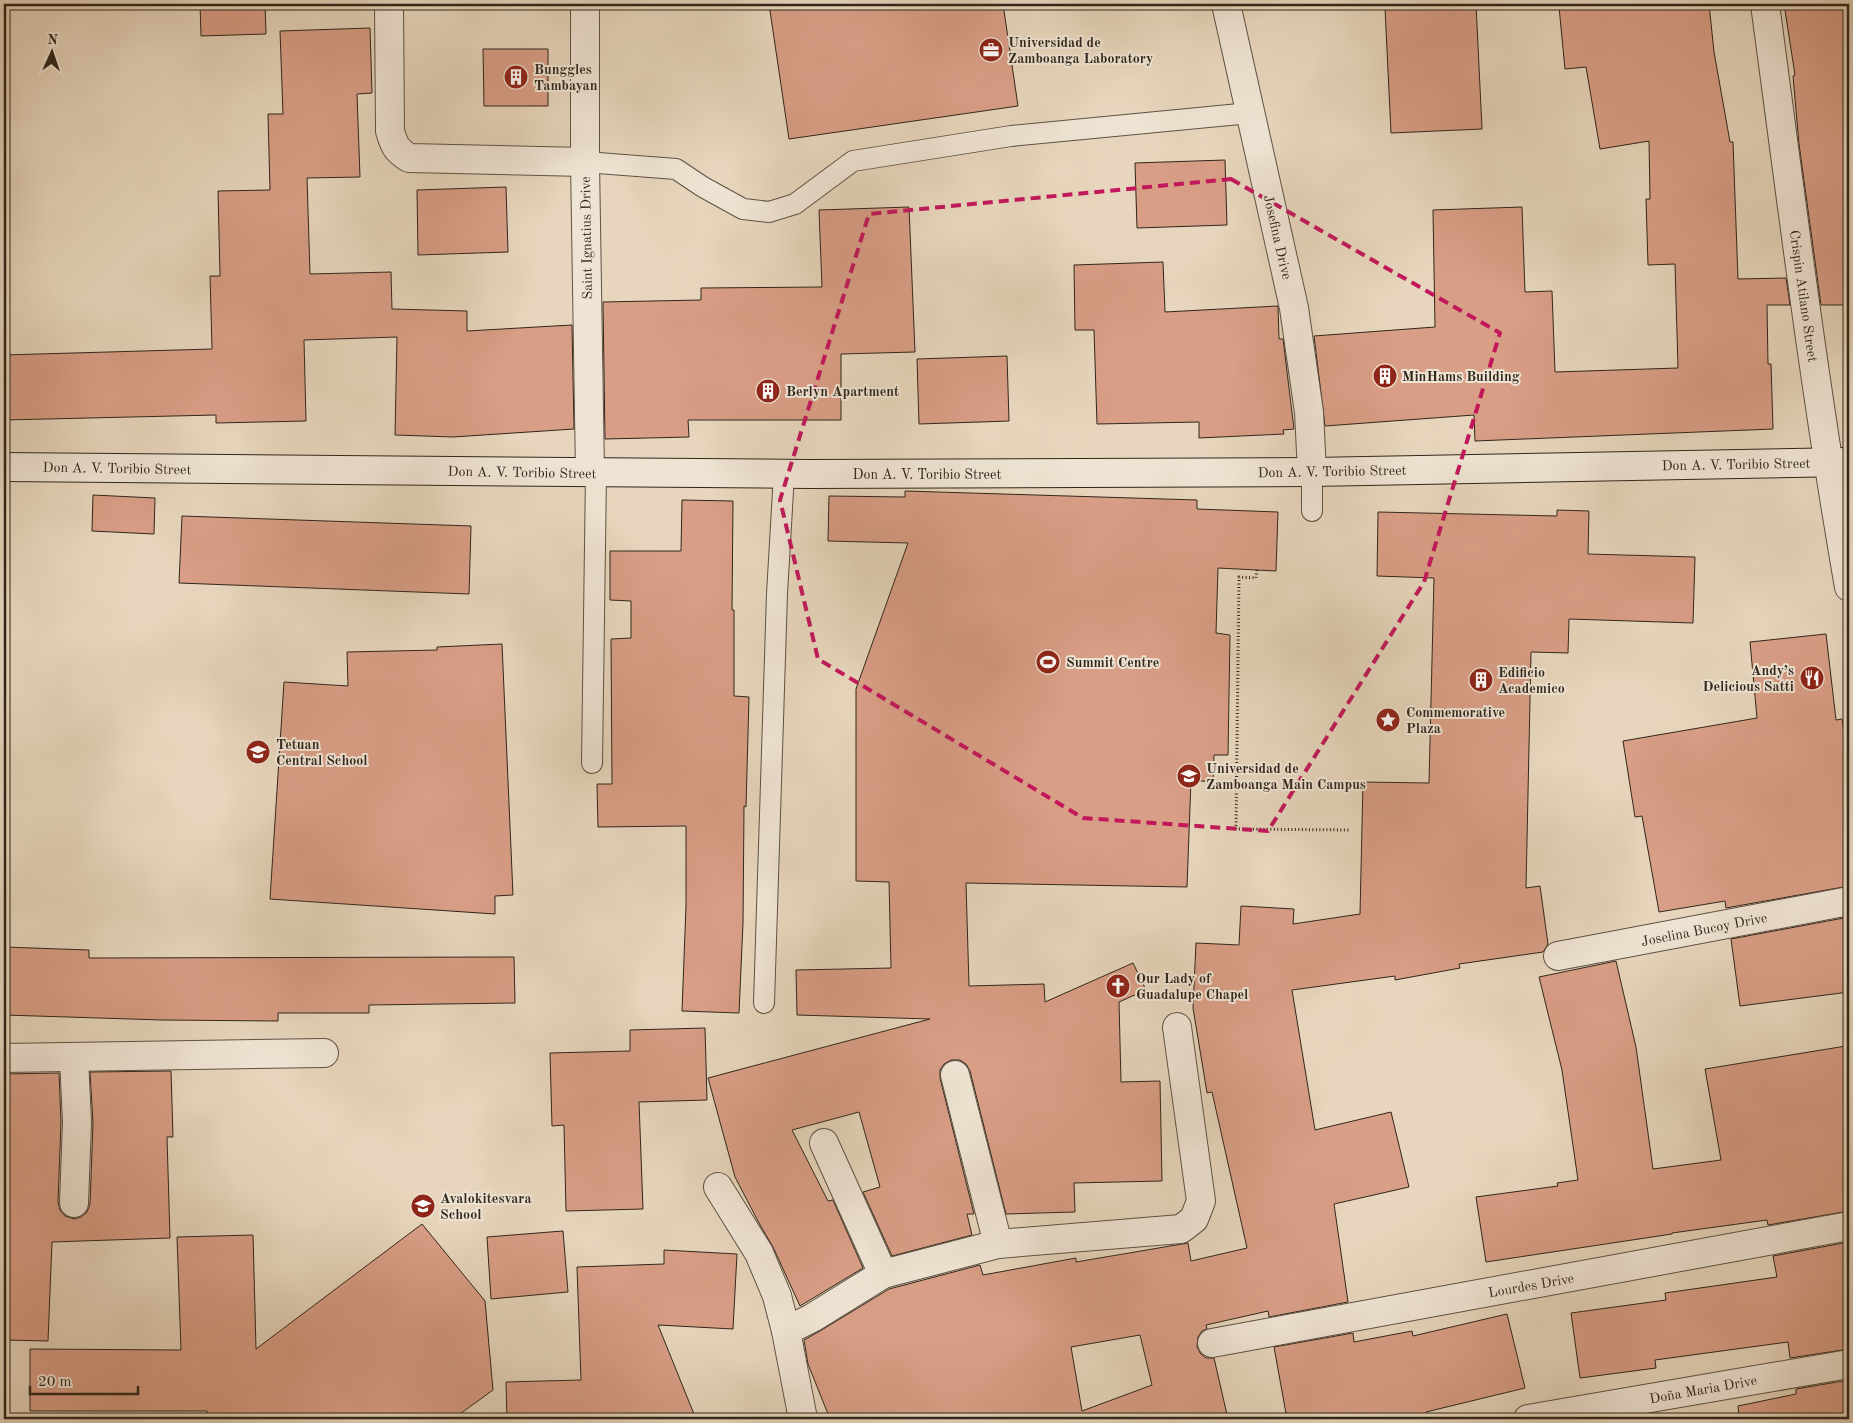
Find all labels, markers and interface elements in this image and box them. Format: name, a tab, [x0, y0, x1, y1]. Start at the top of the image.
north arrow	[28, 28, 78, 78]
text: N	[47, 33, 59, 47]
place label: Universidad de Zamboanga Laboratory	[1008, 36, 1153, 66]
office icon: Universidad de Zamboanga Laboratory	[978, 37, 1004, 63]
place label: Bunggles Tambayan	[534, 63, 598, 93]
building icon: Bunggles Tambayan	[503, 64, 529, 90]
street label: Saint Ignatius Drive	[579, 176, 595, 300]
street label: Josefina Drive	[1260, 194, 1294, 281]
street label: Crispin Atilano Street	[1787, 229, 1819, 363]
building icon: MinHams Building	[1372, 363, 1398, 389]
place label: MinHams Building	[1402, 370, 1520, 384]
building icon: Berlyn Apartment	[755, 378, 781, 404]
place label: Berlyn Apartment	[786, 385, 899, 399]
street label: Don A. V. Toribio Street	[1661, 457, 1811, 473]
street label: Don A. V. Toribio Street	[42, 461, 192, 477]
street label: Don A. V. Toribio Street	[1257, 464, 1407, 480]
street label: Don A. V. Toribio Street	[447, 465, 597, 481]
street label: Don A. V. Toribio Street	[853, 468, 1002, 482]
sports icon: Summit Centre	[1035, 649, 1061, 675]
place label: Summit Centre	[1066, 656, 1159, 670]
place label: Andy’s Delicious Satti	[1702, 664, 1794, 694]
restaurant icon: Andy’s Delicious Satti	[1799, 665, 1825, 691]
place label: Edificio Academico	[1498, 666, 1565, 696]
building icon: Edificio Academico	[1468, 667, 1494, 693]
place label: Commemorative Plaza	[1406, 706, 1505, 736]
place icon: Commemorative Plaza	[1375, 707, 1401, 733]
place label: Tetuan Central School	[276, 738, 368, 768]
school or university icon: Tetuan Central School	[245, 739, 271, 765]
place label: Universidad de Zamboanga Main Campus	[1206, 762, 1366, 792]
school or university icon: Universidad de Zamboanga Main Campus	[1176, 763, 1202, 789]
street label: Joselina Bucoy Drive	[1640, 911, 1768, 949]
place label: Our Lady of Guadalupe Chapel	[1136, 972, 1248, 1002]
church icon: Our Lady of Guadalupe Chapel	[1105, 973, 1131, 999]
place label: Avalokitesvara School	[440, 1192, 532, 1222]
school or university icon: Avalokitesvara School	[410, 1193, 436, 1219]
street label: Lourdes Drive	[1487, 1272, 1575, 1300]
scale bar	[30, 1363, 138, 1395]
street label: Doña Maria Drive	[1648, 1374, 1758, 1406]
text: 20 m	[38, 1375, 72, 1390]

